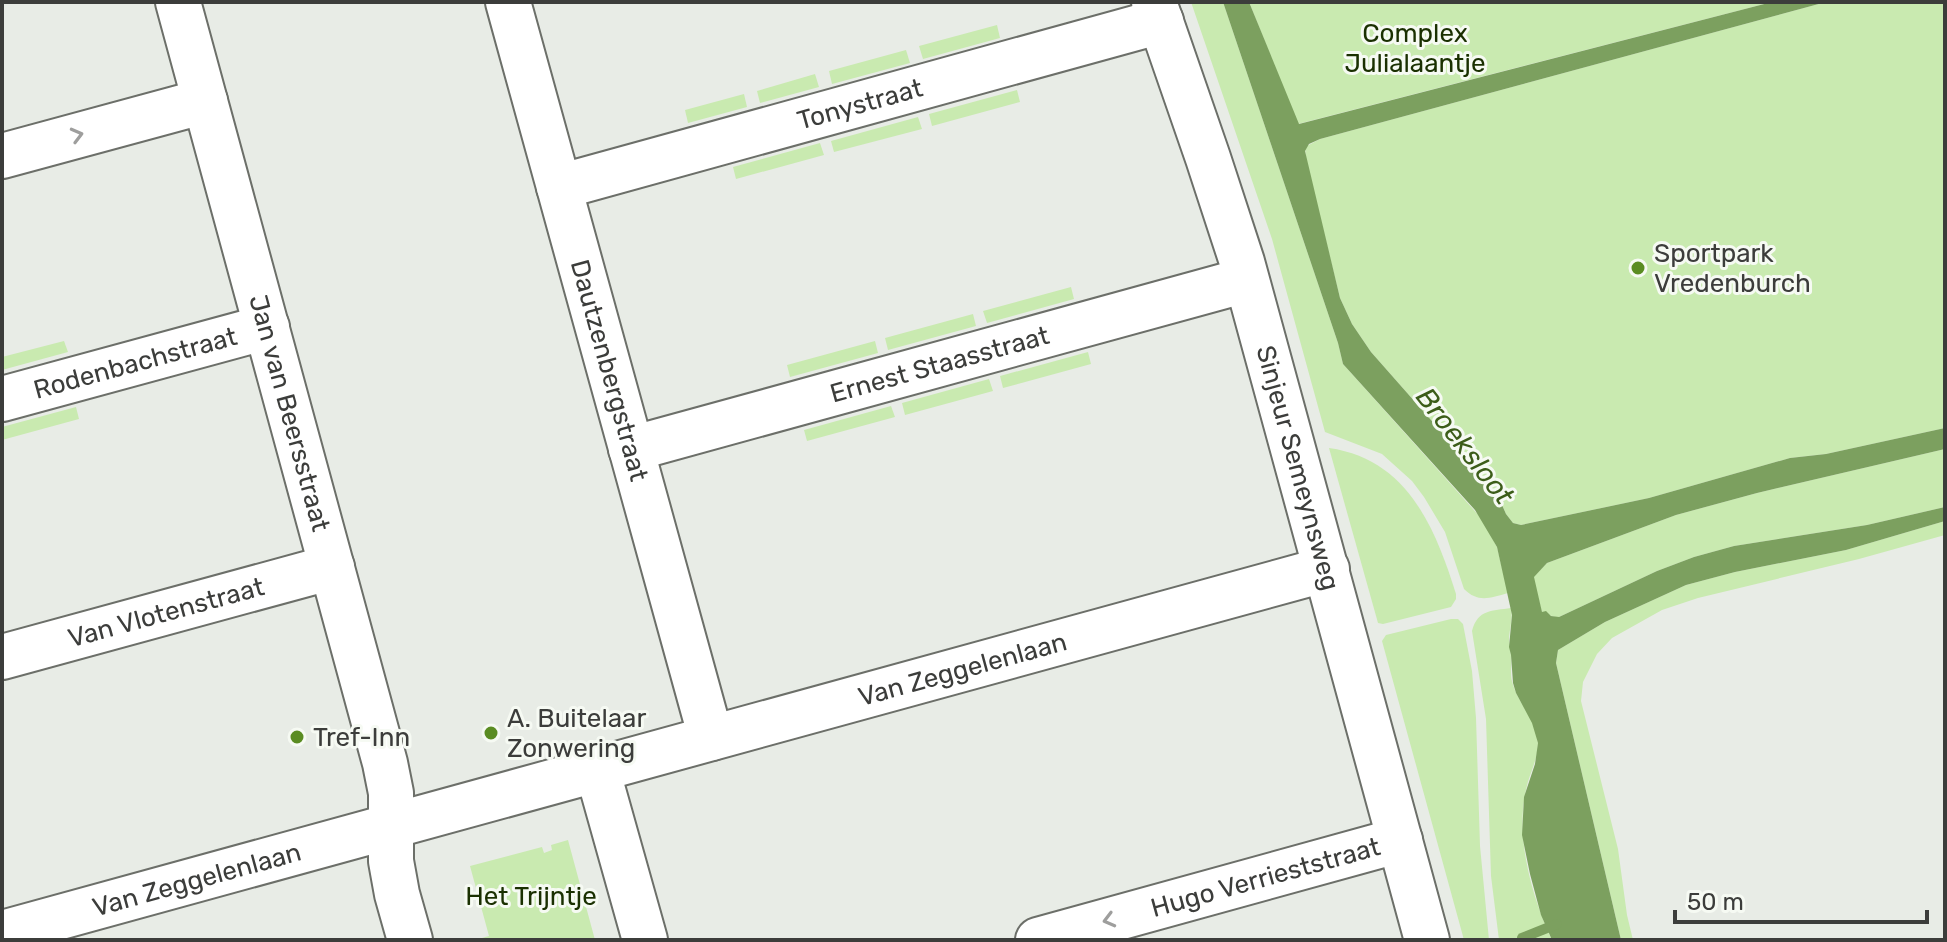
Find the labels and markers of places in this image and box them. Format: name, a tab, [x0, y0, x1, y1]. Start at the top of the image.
place label: Sportpark Vredenburch	[1654, 238, 1811, 299]
marker: Sportpark Vredenburch	[1629, 259, 1647, 277]
place label: A. Buitelaar Zonwering	[507, 703, 646, 764]
place label: Tref-Inn	[313, 722, 410, 753]
marker: A. Buitelaar Zonwering	[482, 724, 500, 742]
marker: Tref-Inn	[288, 728, 306, 746]

